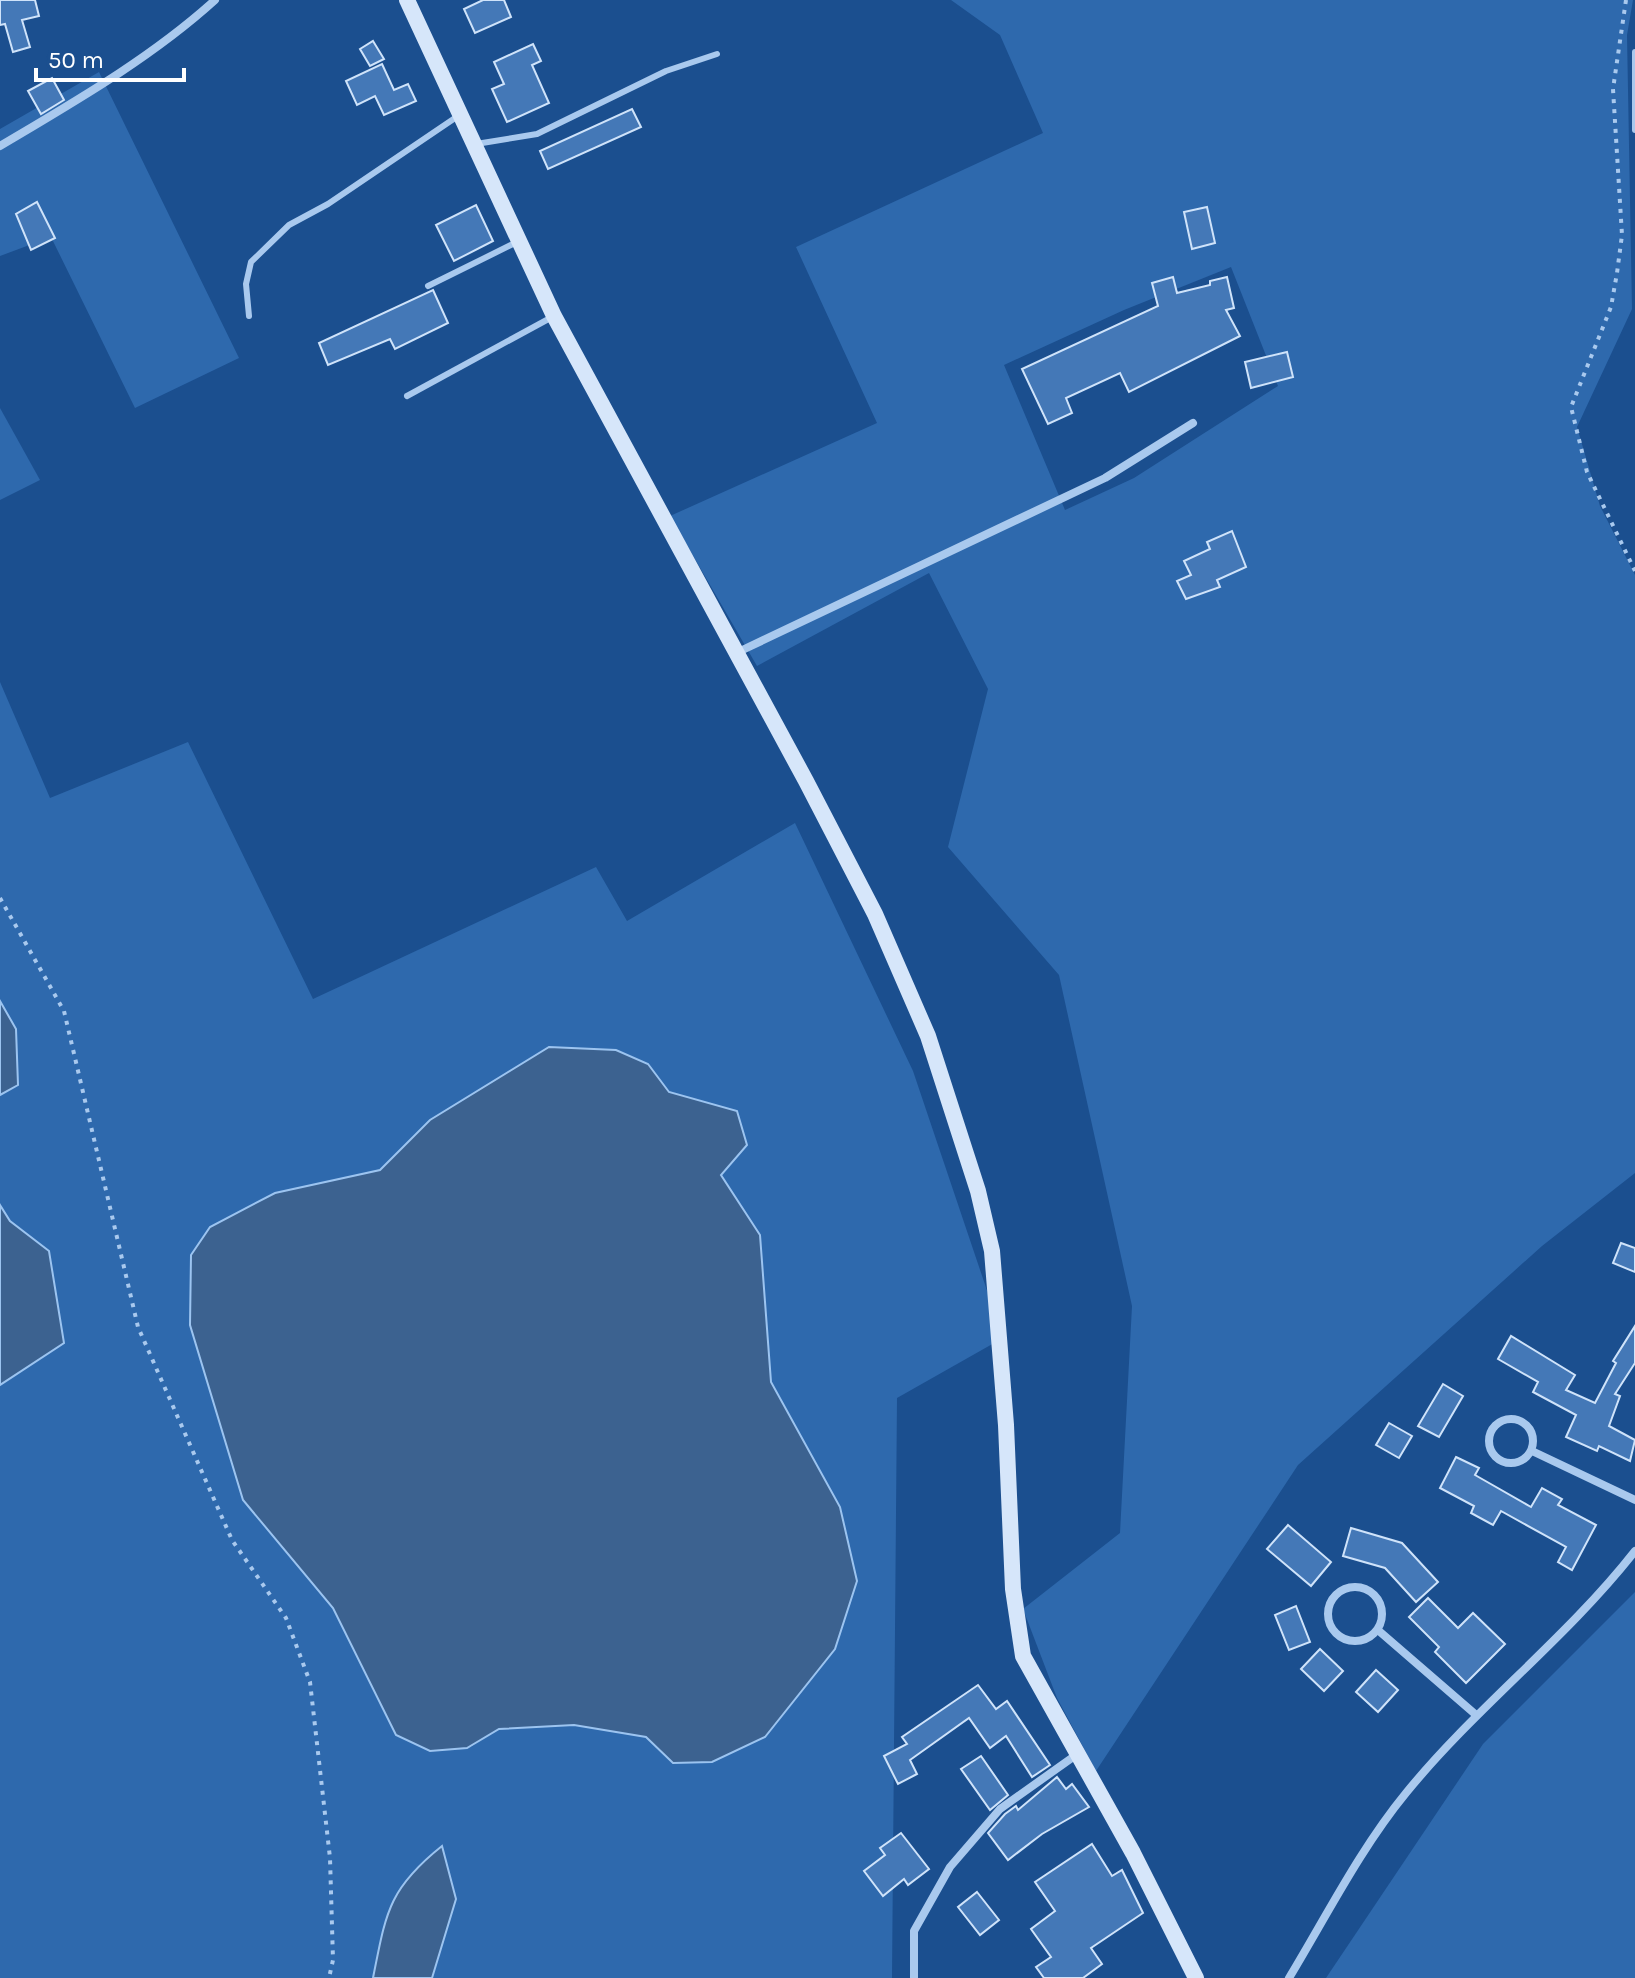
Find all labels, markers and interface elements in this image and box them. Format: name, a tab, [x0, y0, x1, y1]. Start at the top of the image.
scale bar	[36, 32, 184, 82]
text: 50 m	[48, 46, 104, 74]

